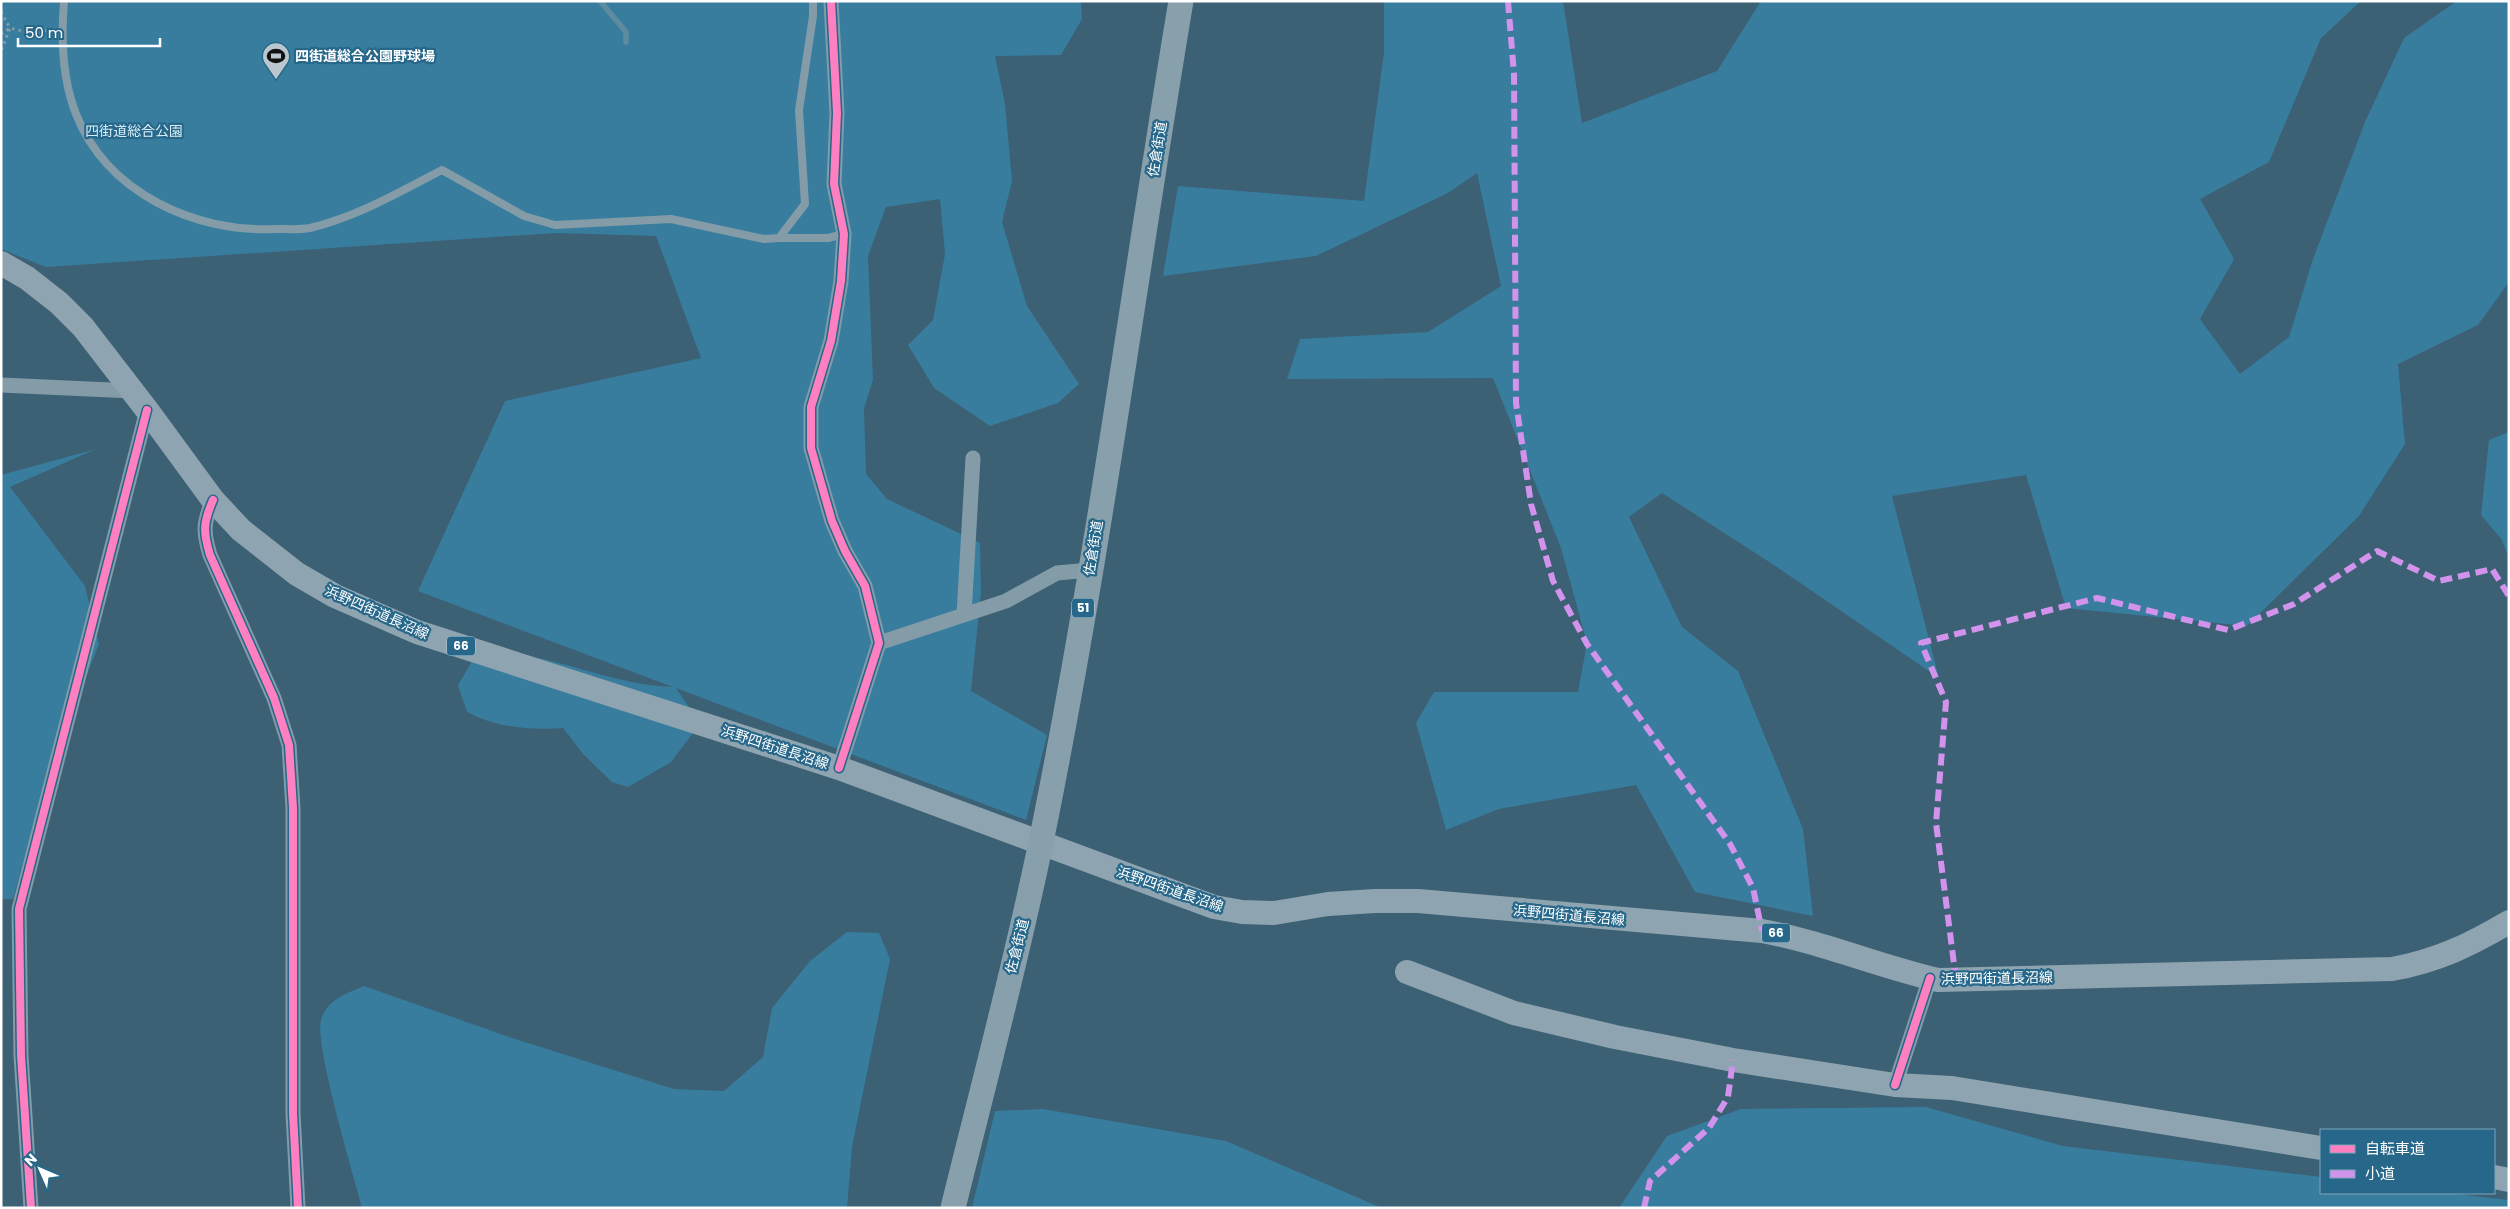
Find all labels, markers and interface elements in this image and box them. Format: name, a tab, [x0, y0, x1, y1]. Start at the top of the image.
scale bar	[18, 15, 160, 47]
text: 50 m	[25, 22, 63, 43]
sports icon: 四街道総合公園野球場	[261, 41, 291, 80]
place label: 四街道総合公園野球場	[295, 46, 435, 66]
street label: 佐倉街道	[1143, 120, 1171, 178]
park label: 四街道総合公園	[85, 121, 183, 141]
street label: 佐倉街道	[1079, 519, 1107, 577]
street label: 浜野四街道長沼線	[322, 580, 432, 644]
road number: 51	[1072, 598, 1094, 618]
road number: 66	[447, 636, 475, 656]
street label: 浜野四街道長沼線	[719, 720, 831, 774]
street label: 浜野四街道長沼線	[1114, 861, 1226, 917]
street label: 浜野四街道長沼線	[1512, 900, 1626, 930]
street label: 佐倉街道	[1001, 916, 1033, 976]
road number: 66	[1762, 924, 1790, 942]
street label: 浜野四街道長沼線	[1941, 967, 2053, 989]
legend	[2320, 1129, 2495, 1194]
text: 自転車道	[2365, 1138, 2425, 1159]
north arrow	[15, 1144, 65, 1194]
text: N	[20, 1149, 42, 1171]
text: 小道	[2365, 1163, 2395, 1184]

